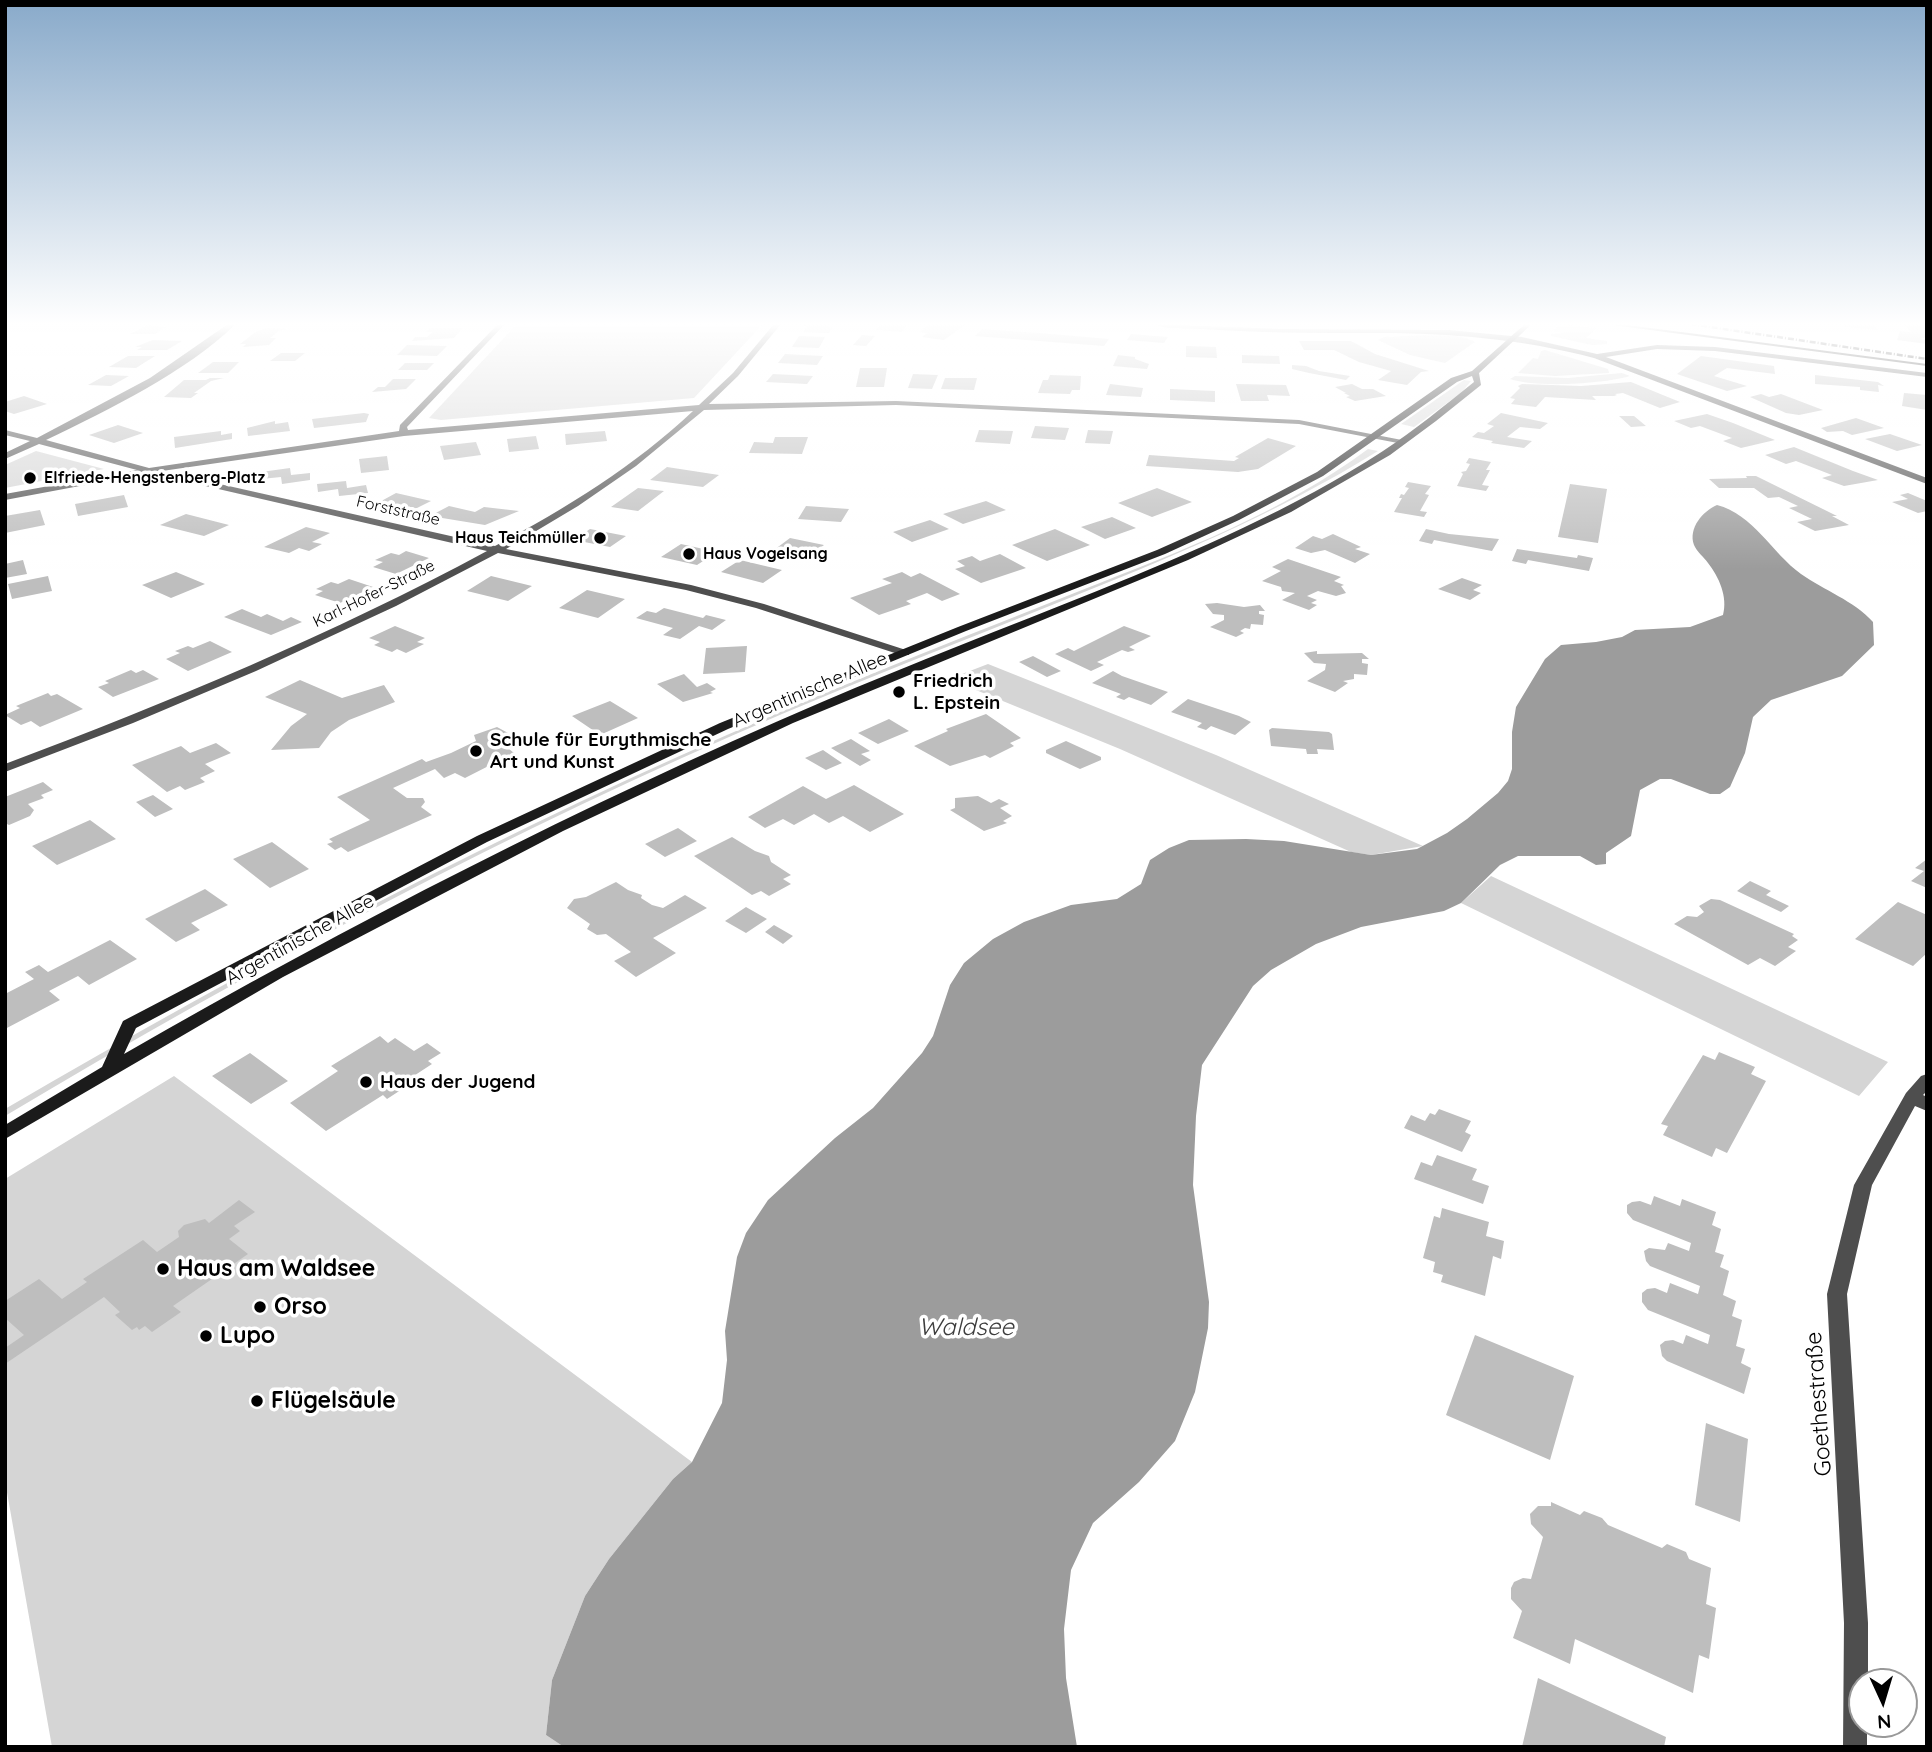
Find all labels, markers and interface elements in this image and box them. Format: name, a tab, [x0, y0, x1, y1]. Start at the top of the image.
place label: Elfriede-Hengstenberg-Platz	[44, 468, 265, 488]
marker: Elfriede-Hengstenberg-Platz	[22, 470, 38, 486]
street label: Forststraße	[354, 492, 442, 530]
place label: Haus Teichmüller	[455, 528, 586, 548]
marker: Haus Teichmüller	[592, 530, 608, 546]
place label: Haus Vogelsang	[703, 544, 828, 564]
marker: Haus Vogelsang	[681, 546, 697, 562]
street label: Karl-Hofer-Straße	[310, 556, 438, 632]
street label: Argentinische Allee	[729, 647, 891, 733]
place label: Friedrich L. Epstein	[913, 670, 1000, 714]
marker: Friedrich L. Epstein	[891, 684, 907, 700]
place label: Schule für Eurythmische Art und Kunst	[490, 729, 712, 773]
marker: Schule für Eurythmische Art und Kunst	[468, 743, 484, 759]
street label: Argentinische Allee	[222, 890, 378, 990]
place label: Haus der Jugend	[380, 1071, 535, 1093]
marker: Haus der Jugend	[358, 1074, 374, 1090]
place label: Haus am Waldsee	[177, 1255, 375, 1283]
marker: Haus am Waldsee	[155, 1261, 171, 1277]
place label: Orso	[274, 1293, 327, 1321]
marker: Orso	[252, 1299, 268, 1315]
water label: Waldsee	[918, 1314, 1014, 1342]
place label: Lupo	[220, 1322, 275, 1350]
marker: Lupo	[198, 1328, 214, 1344]
street label: Goethestraße	[1800, 1331, 1838, 1477]
place label: Flügelsäule	[271, 1387, 396, 1415]
marker: Flügelsäule	[249, 1393, 265, 1409]
north arrow	[1848, 1668, 1918, 1738]
text: N	[1877, 1709, 1892, 1734]

